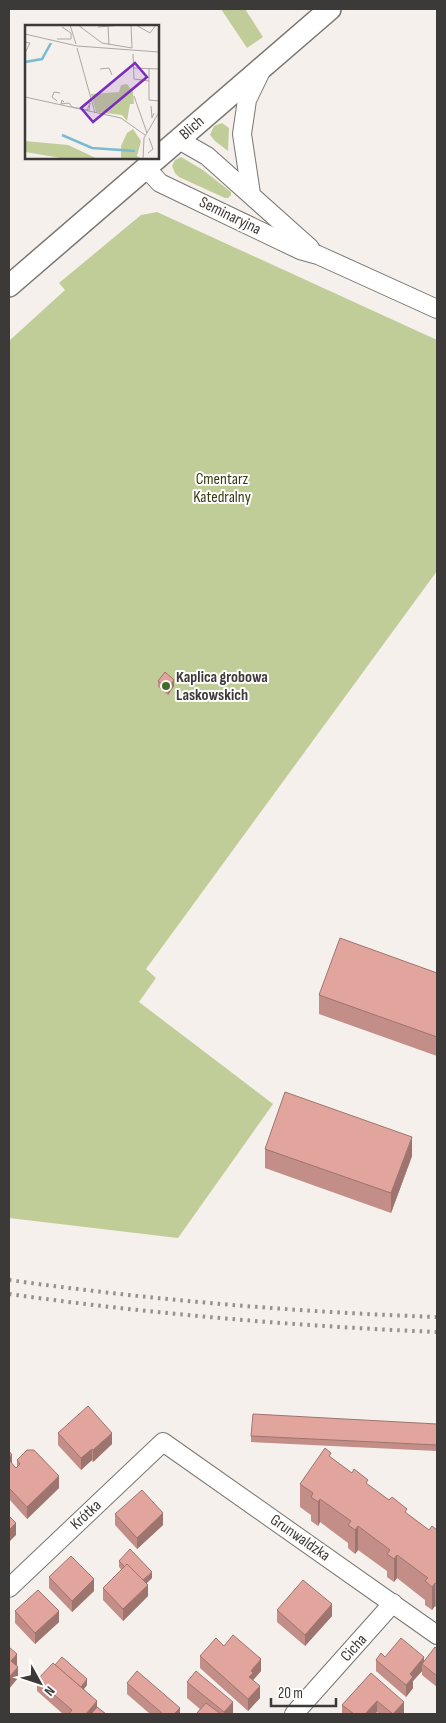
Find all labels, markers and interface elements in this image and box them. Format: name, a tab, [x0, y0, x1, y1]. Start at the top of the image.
inset map	[25, 25, 159, 159]
street label: Blich	[176, 112, 208, 144]
street label: Seminaryjna	[196, 193, 264, 239]
park label: Cmentarz Katedralny	[193, 470, 251, 507]
place label: Kaplica grobowa Laskowskich	[176, 668, 268, 705]
marker: Kaplica grobowa Laskowskich	[160, 680, 172, 692]
street label: Krótka	[67, 1496, 105, 1534]
street label: Grunwaldzka	[266, 1511, 334, 1565]
street label: Cicha	[337, 1630, 371, 1666]
north arrow	[15, 1658, 65, 1708]
scale bar	[271, 1676, 336, 1708]
text: N	[41, 1683, 58, 1699]
text: 20 m	[278, 1684, 303, 1703]

